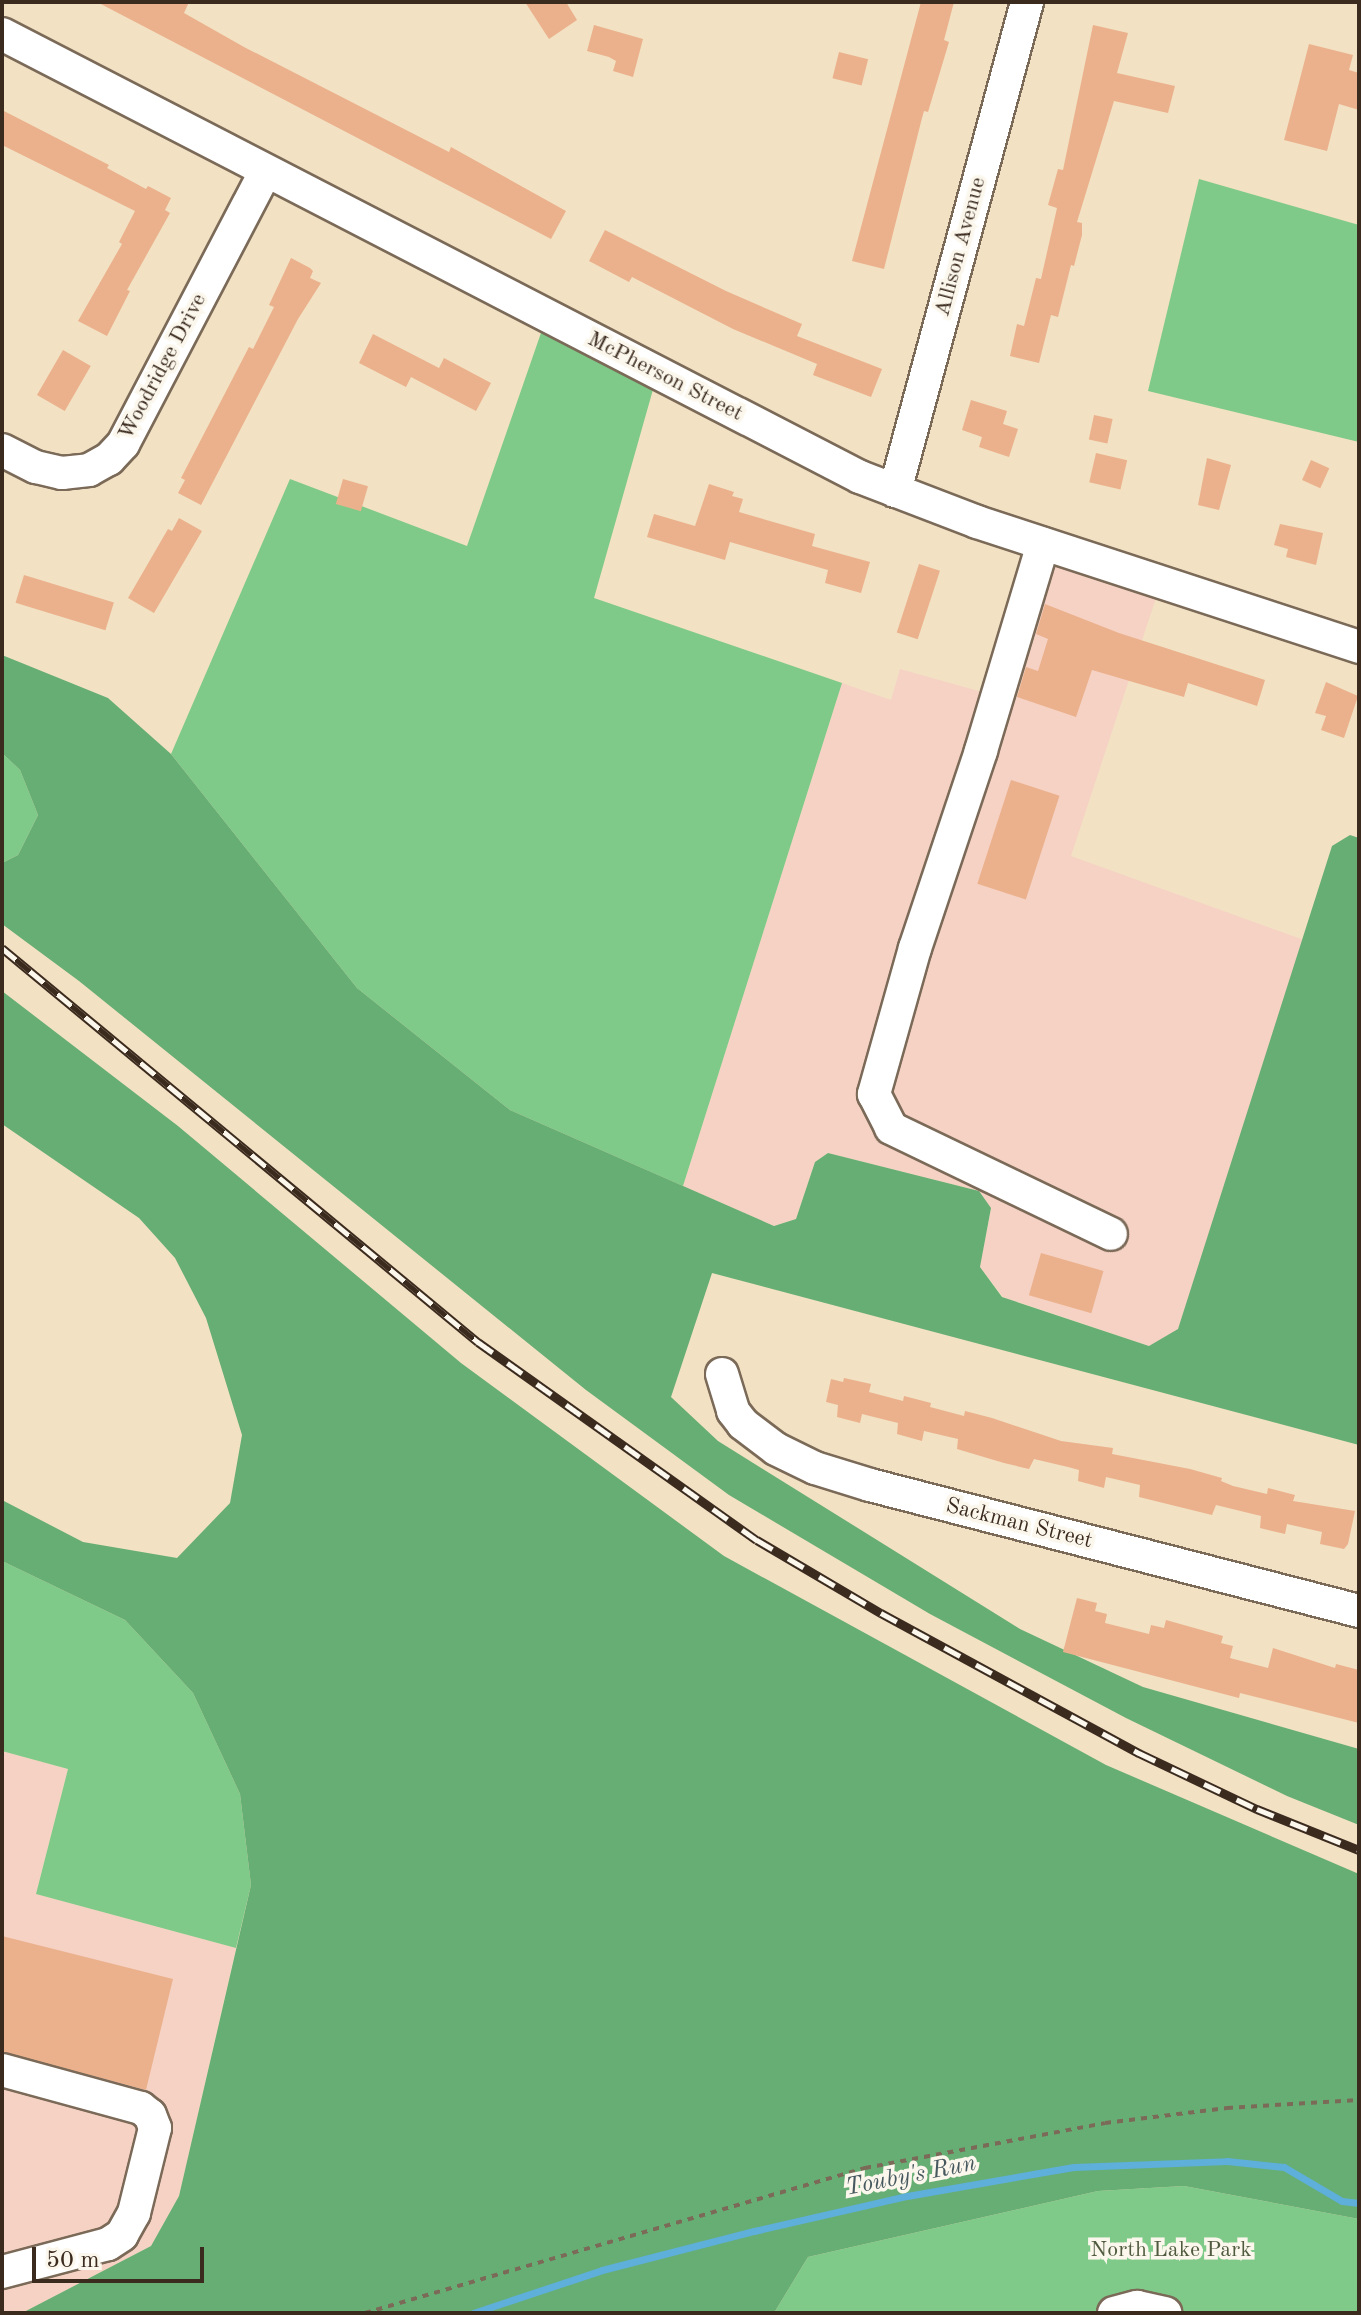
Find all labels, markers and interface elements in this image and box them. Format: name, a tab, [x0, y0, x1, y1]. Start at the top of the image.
street label: Allison Avenue	[930, 175, 992, 319]
street label: Woodridge Drive	[113, 289, 213, 445]
street label: McPherson Street	[583, 326, 747, 428]
street label: Sackman Street	[943, 1493, 1095, 1555]
water label: Touby's Run	[843, 2150, 979, 2204]
scale bar	[36, 2231, 208, 2281]
park label: North Lake Park	[1090, 2238, 1252, 2264]
text: 50 m	[46, 2249, 100, 2273]

